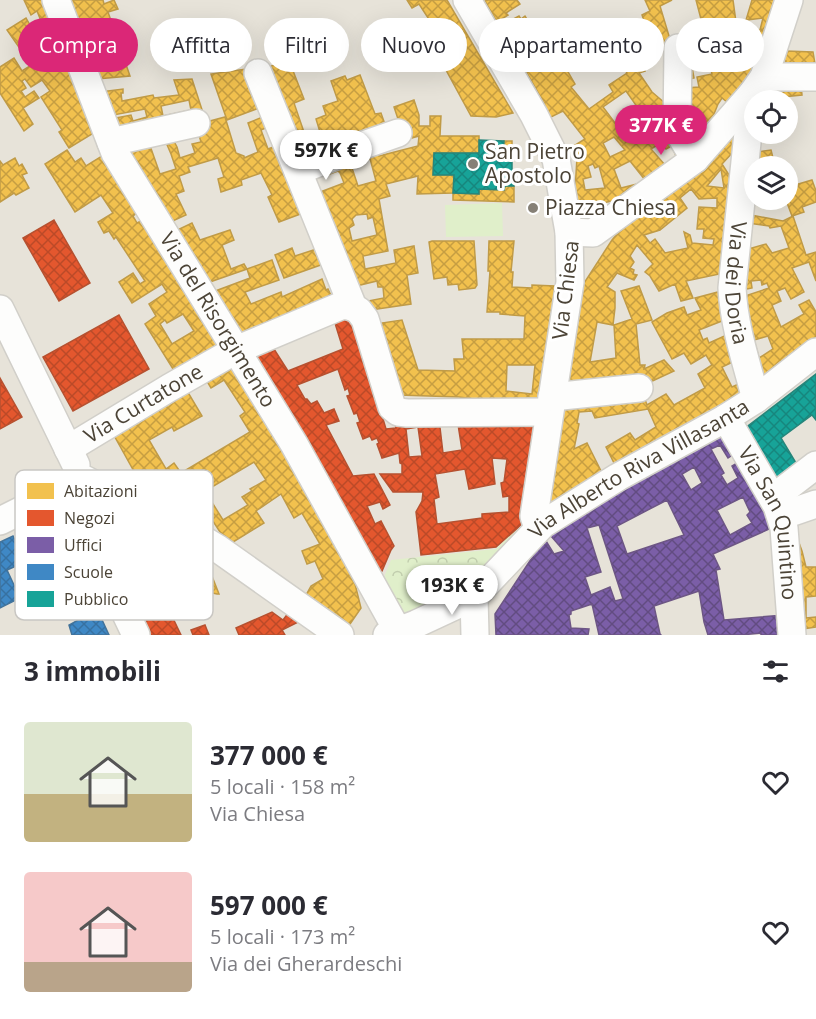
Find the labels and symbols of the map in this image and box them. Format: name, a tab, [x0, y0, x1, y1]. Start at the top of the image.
pin: 377K €	[612, 105, 710, 156]
pin: 597K €	[277, 130, 375, 181]
place label: San Pietro Apostolo	[485, 137, 585, 189]
marker: San Pietro Apostolo	[466, 157, 480, 171]
place label: Piazza Chiesa	[545, 193, 676, 221]
marker: Piazza Chiesa	[526, 201, 540, 215]
street label: Via dei Doria	[719, 220, 756, 347]
street label: Via del Risorgimento	[154, 227, 283, 412]
street label: Via Chiesa	[545, 239, 585, 341]
street label: Via Curtatone	[78, 357, 207, 449]
street label: Via Alberto Riva Villasanta	[521, 392, 754, 544]
street label: Via San Quintino	[732, 441, 804, 601]
legend	[15, 470, 213, 620]
text: Abitazioni	[64, 480, 138, 502]
text: Negozi	[64, 507, 115, 529]
text: Uffici	[64, 534, 102, 556]
text: Scuole	[64, 561, 113, 583]
pin: 193K €	[403, 565, 501, 616]
text: Pubblico	[64, 588, 128, 610]

